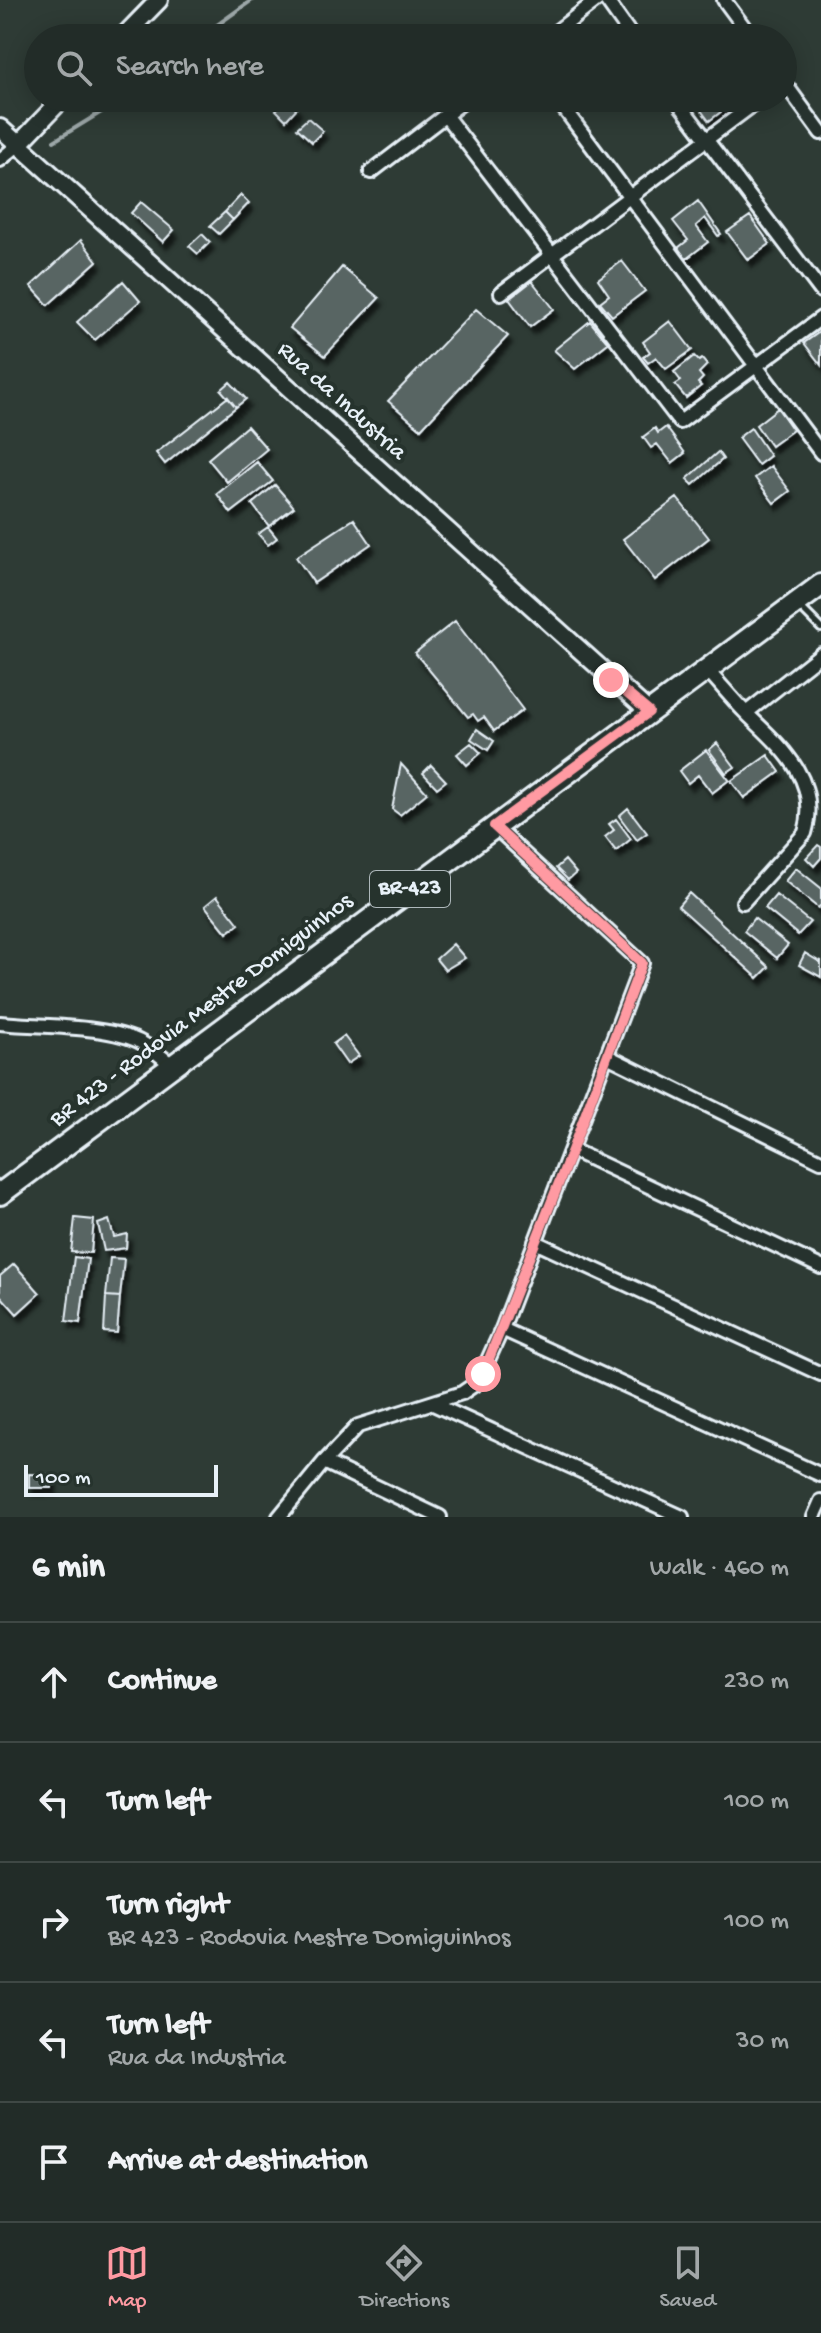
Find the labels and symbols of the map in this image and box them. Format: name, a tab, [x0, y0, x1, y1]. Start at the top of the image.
street label: Rua da Industria	[270, 336, 412, 468]
route end	[593, 662, 629, 698]
road number: BR-423	[370, 871, 450, 907]
street label: BR 423 - Rodovia Mestre Domiguinhos	[44, 887, 360, 1135]
route start	[465, 1356, 501, 1392]
scale bar	[24, 1461, 218, 1497]

